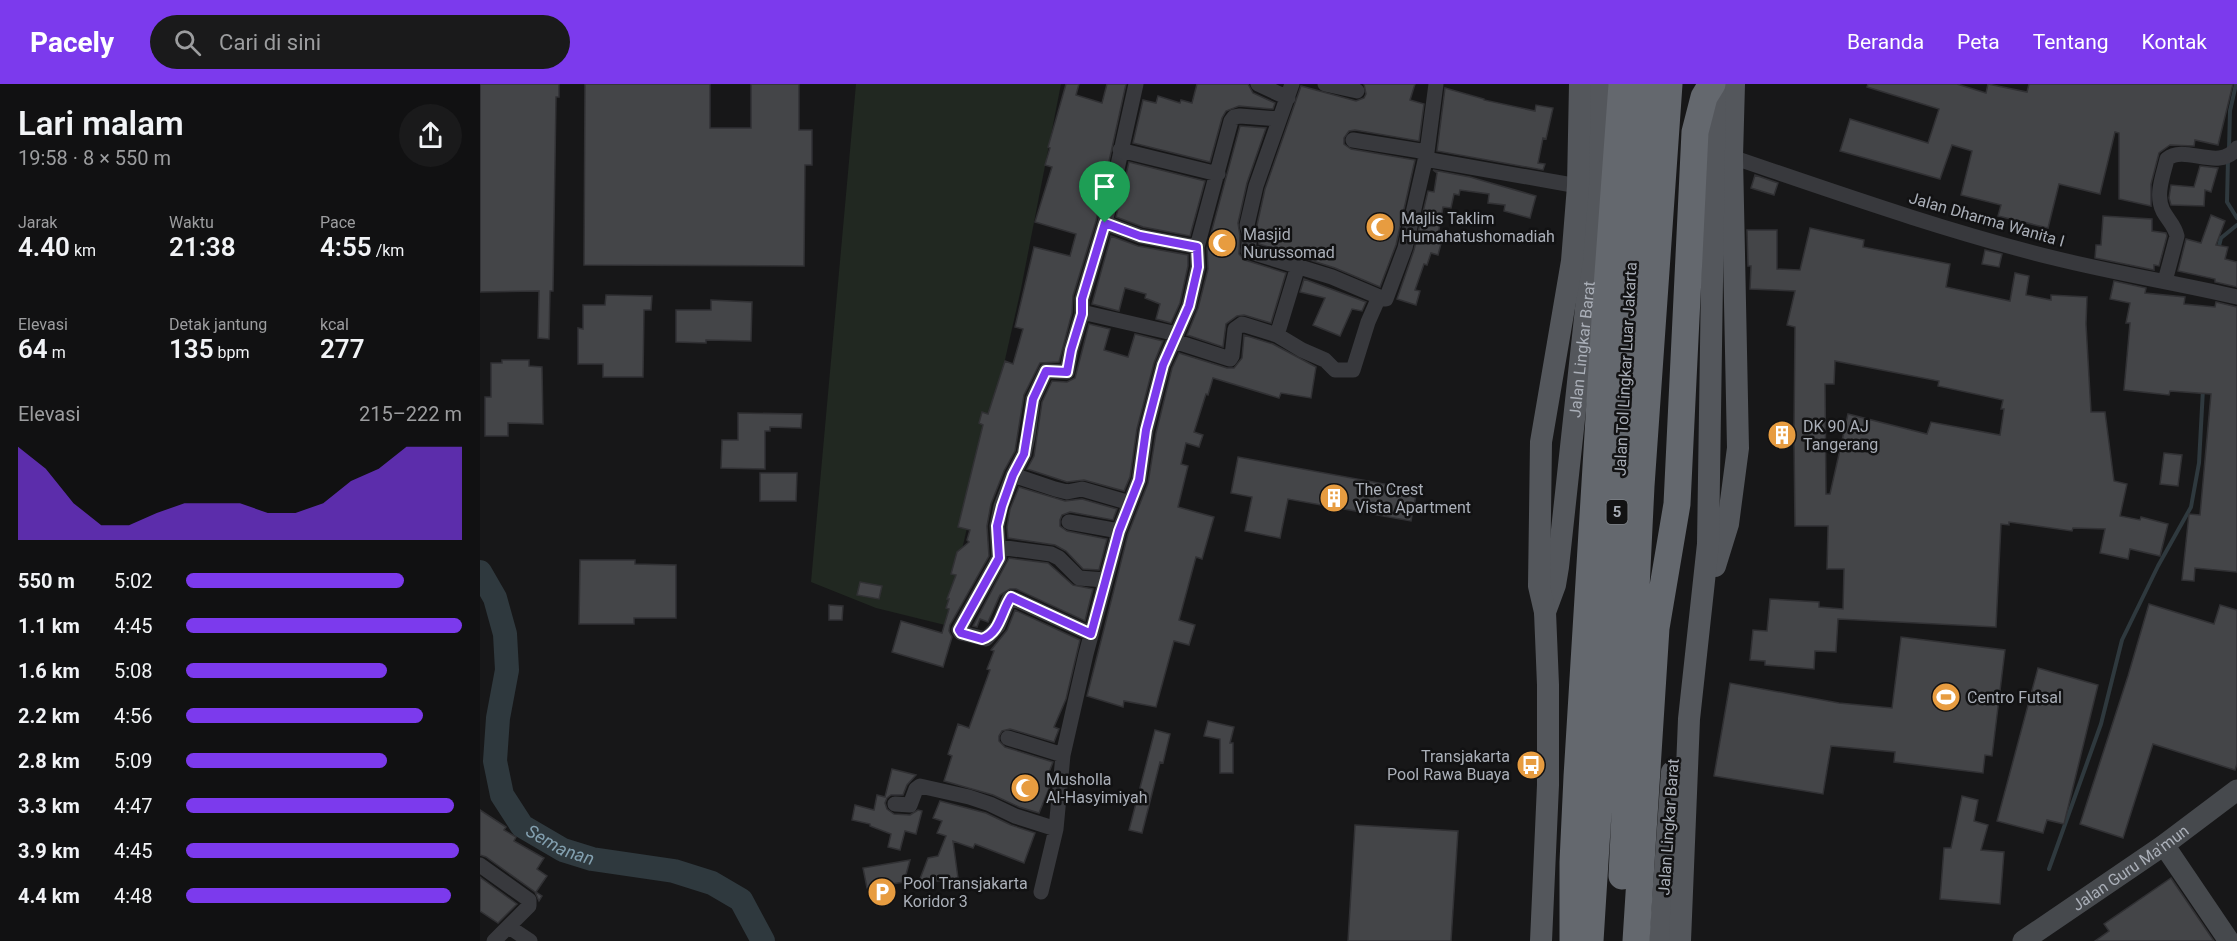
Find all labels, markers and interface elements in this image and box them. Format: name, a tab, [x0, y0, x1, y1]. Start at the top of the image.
search box	[150, 15, 570, 69]
text: Pacely	[30, 26, 114, 59]
icon: search	[171, 26, 204, 59]
text: Cari di sini	[219, 30, 321, 55]
text: Beranda	[1847, 30, 1924, 54]
text: Peta	[1957, 30, 2000, 54]
text: Tentang	[2033, 30, 2109, 54]
text: Kontak	[2142, 30, 2207, 54]
text: Lari malam	[18, 104, 184, 143]
button: share	[399, 104, 462, 167]
text: 19:58 · 8 × 550 m	[18, 146, 171, 170]
pin	[1079, 161, 1130, 223]
icon: arrive	[1088, 170, 1121, 203]
street label: Jalan Dharma Wanita I	[1907, 188, 2067, 251]
place label: Majlis Taklim Humahatushomadiah	[1401, 209, 1555, 246]
mosque icon: Majlis Taklim Humahatushomadiah	[1364, 211, 1396, 243]
text: Jarak	[18, 213, 57, 232]
text: Waktu	[169, 213, 214, 232]
text: Pace	[320, 213, 356, 232]
place label: Masjid Nurussomad	[1243, 225, 1335, 262]
mosque icon: Masjid Nurussomad	[1206, 227, 1238, 259]
text: 4.40	[18, 232, 70, 262]
text: 21:38	[169, 232, 236, 262]
text: 4:55	[320, 232, 372, 262]
text: km	[70, 241, 96, 260]
text: /km	[372, 241, 404, 260]
street label: Jalan Tol Lingkar Luar Jakarta	[1610, 262, 1641, 476]
street label: Jalan Lingkar Barat	[1565, 280, 1599, 419]
text: Elevasi	[18, 315, 68, 334]
text: Detak jantung	[169, 315, 267, 334]
text: kcal	[320, 315, 349, 334]
text: 64	[18, 334, 48, 364]
text: 135	[169, 334, 214, 364]
text: 277	[320, 334, 365, 364]
text: m	[48, 343, 66, 362]
text: bpm	[214, 343, 250, 362]
text: Elevasi	[18, 402, 80, 426]
text: 215–222 m	[359, 402, 462, 426]
place label: DK 90 AJ Tangerang	[1803, 417, 1878, 454]
building icon: DK 90 AJ Tangerang	[1766, 419, 1798, 451]
place label: The Crest Vista Apartment	[1355, 480, 1471, 517]
building icon: The Crest Vista Apartment	[1318, 482, 1350, 514]
road number: 5	[1606, 500, 1628, 524]
text: 550 m	[18, 569, 75, 593]
text: 5:02	[114, 569, 153, 593]
text: 1.1 km	[18, 614, 80, 638]
text: 4:45	[114, 614, 153, 638]
text: 1.6 km	[18, 659, 80, 683]
text: 5:08	[114, 659, 153, 683]
sports icon: Centro Futsal	[1930, 681, 1962, 713]
place label: Centro Futsal	[1967, 688, 2062, 707]
text: 2.2 km	[18, 704, 80, 728]
text: 4:56	[114, 704, 153, 728]
place label: Transjakarta Pool Rawa Buaya	[1387, 747, 1510, 784]
text: 2.8 km	[18, 749, 80, 773]
text: 5:09	[114, 749, 153, 773]
bus stop icon: Transjakarta Pool Rawa Buaya	[1515, 749, 1547, 781]
street label: Jalan Lingkar Barat	[1654, 758, 1683, 896]
place label: Musholla Al-Hasyimiyah	[1046, 770, 1147, 807]
mosque icon: Musholla Al-Hasyimiyah	[1009, 772, 1041, 804]
text: 3.3 km	[18, 794, 80, 818]
text: 4:47	[114, 794, 153, 818]
water label: Semanan	[522, 820, 597, 869]
street label: Jalan Guru Ma'mun	[2069, 821, 2192, 915]
text: 3.9 km	[18, 839, 80, 863]
text: 4:45	[114, 839, 153, 863]
place label: Pool Transjakarta Koridor 3	[903, 874, 1028, 911]
parking icon: Pool Transjakarta Koridor 3	[866, 876, 898, 908]
text: 4.4 km	[18, 884, 80, 908]
text: 4:48	[114, 884, 153, 908]

